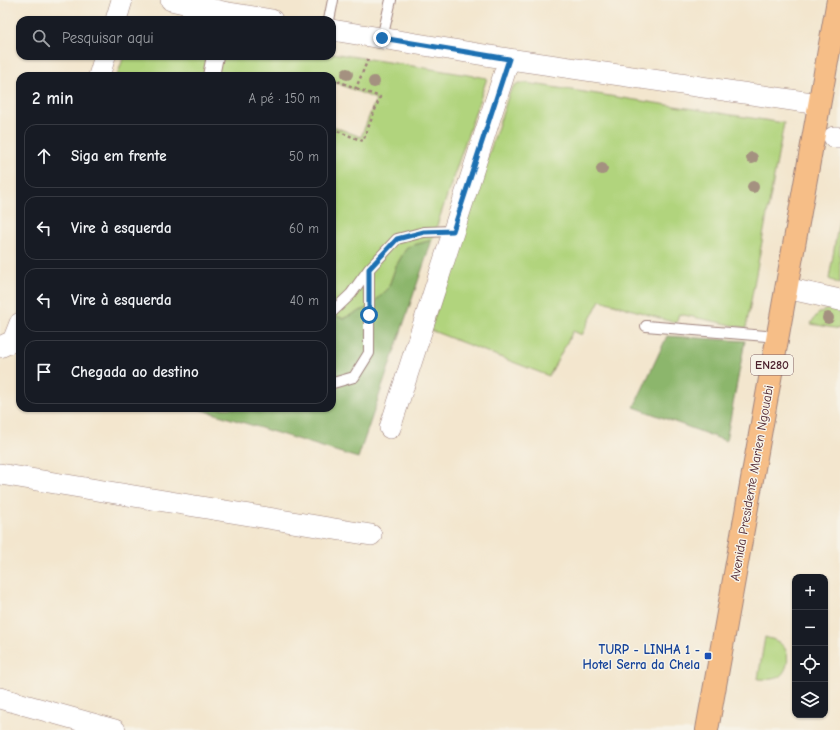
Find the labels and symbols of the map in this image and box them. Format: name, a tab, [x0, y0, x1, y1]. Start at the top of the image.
route end	[373, 29, 391, 47]
route start	[360, 306, 378, 324]
road number: EN280	[751, 355, 793, 375]
street label: Avenida Presidente Marien Ngouabi	[727, 384, 776, 582]
place label: TURP - LINHA 1 - Hotel Serra da Chela	[582, 642, 700, 672]
marker: TURP - LINHA 1 - Hotel Serra da Chela	[703, 651, 713, 661]

